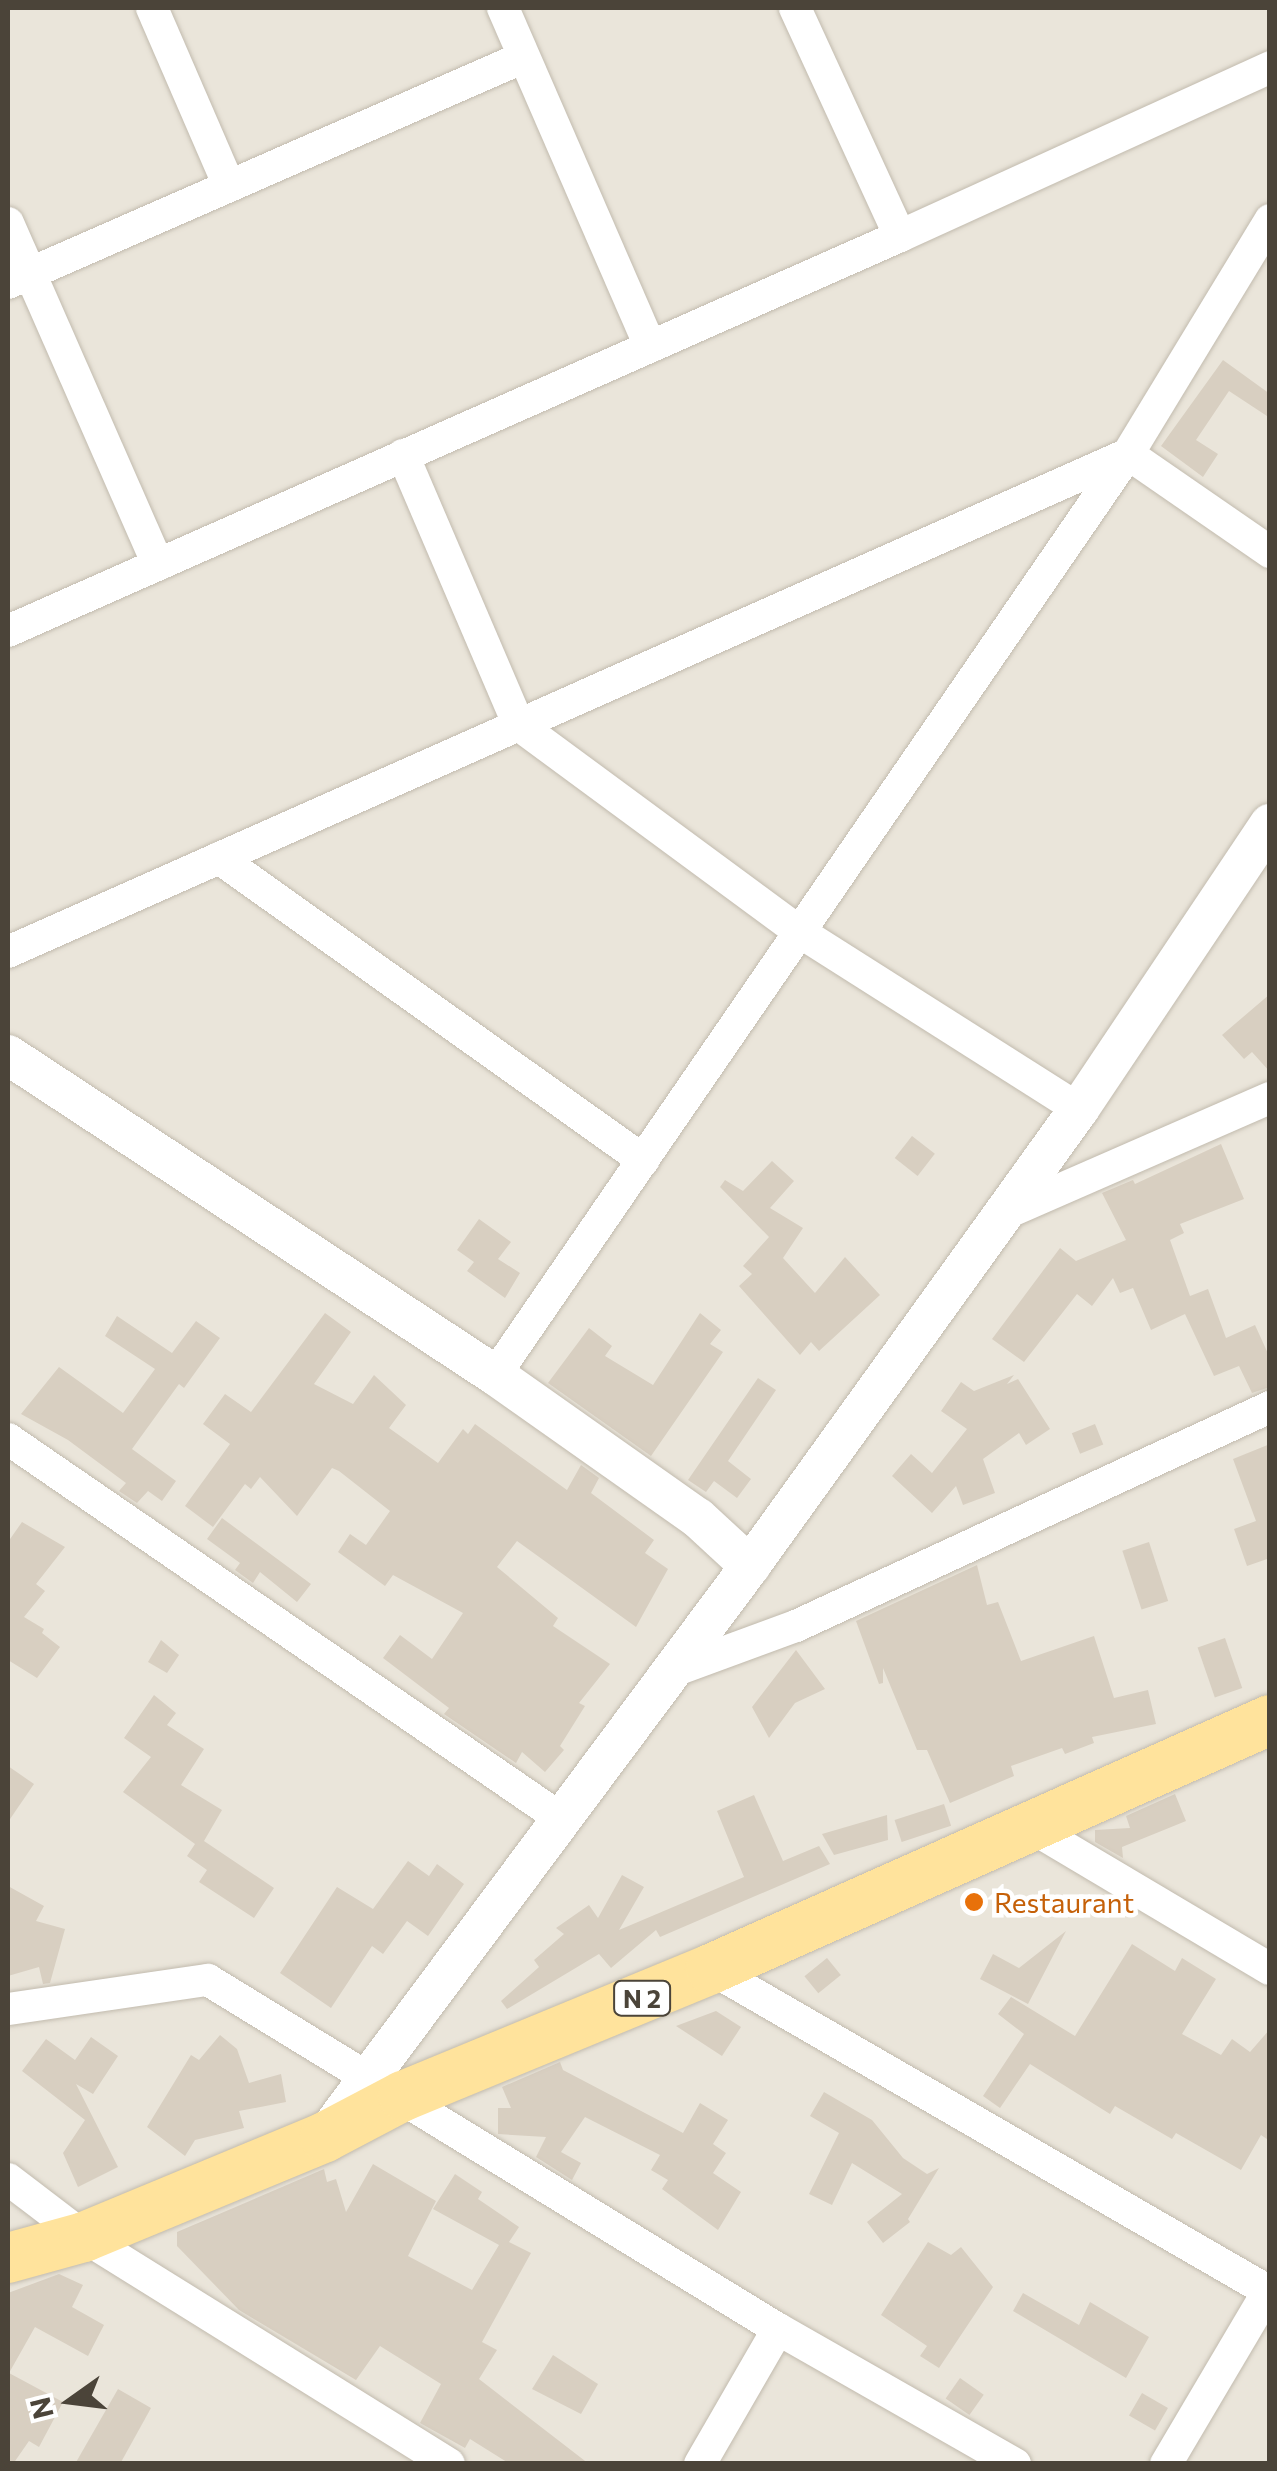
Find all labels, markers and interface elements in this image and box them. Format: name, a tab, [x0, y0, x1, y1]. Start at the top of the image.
place label: Restaurant	[994, 1885, 1134, 1919]
marker: Restaurant	[963, 1891, 985, 1913]
road number: N 2	[612, 1978, 672, 2018]
north arrow	[20, 2351, 120, 2451]
text: N	[22, 2394, 60, 2423]

